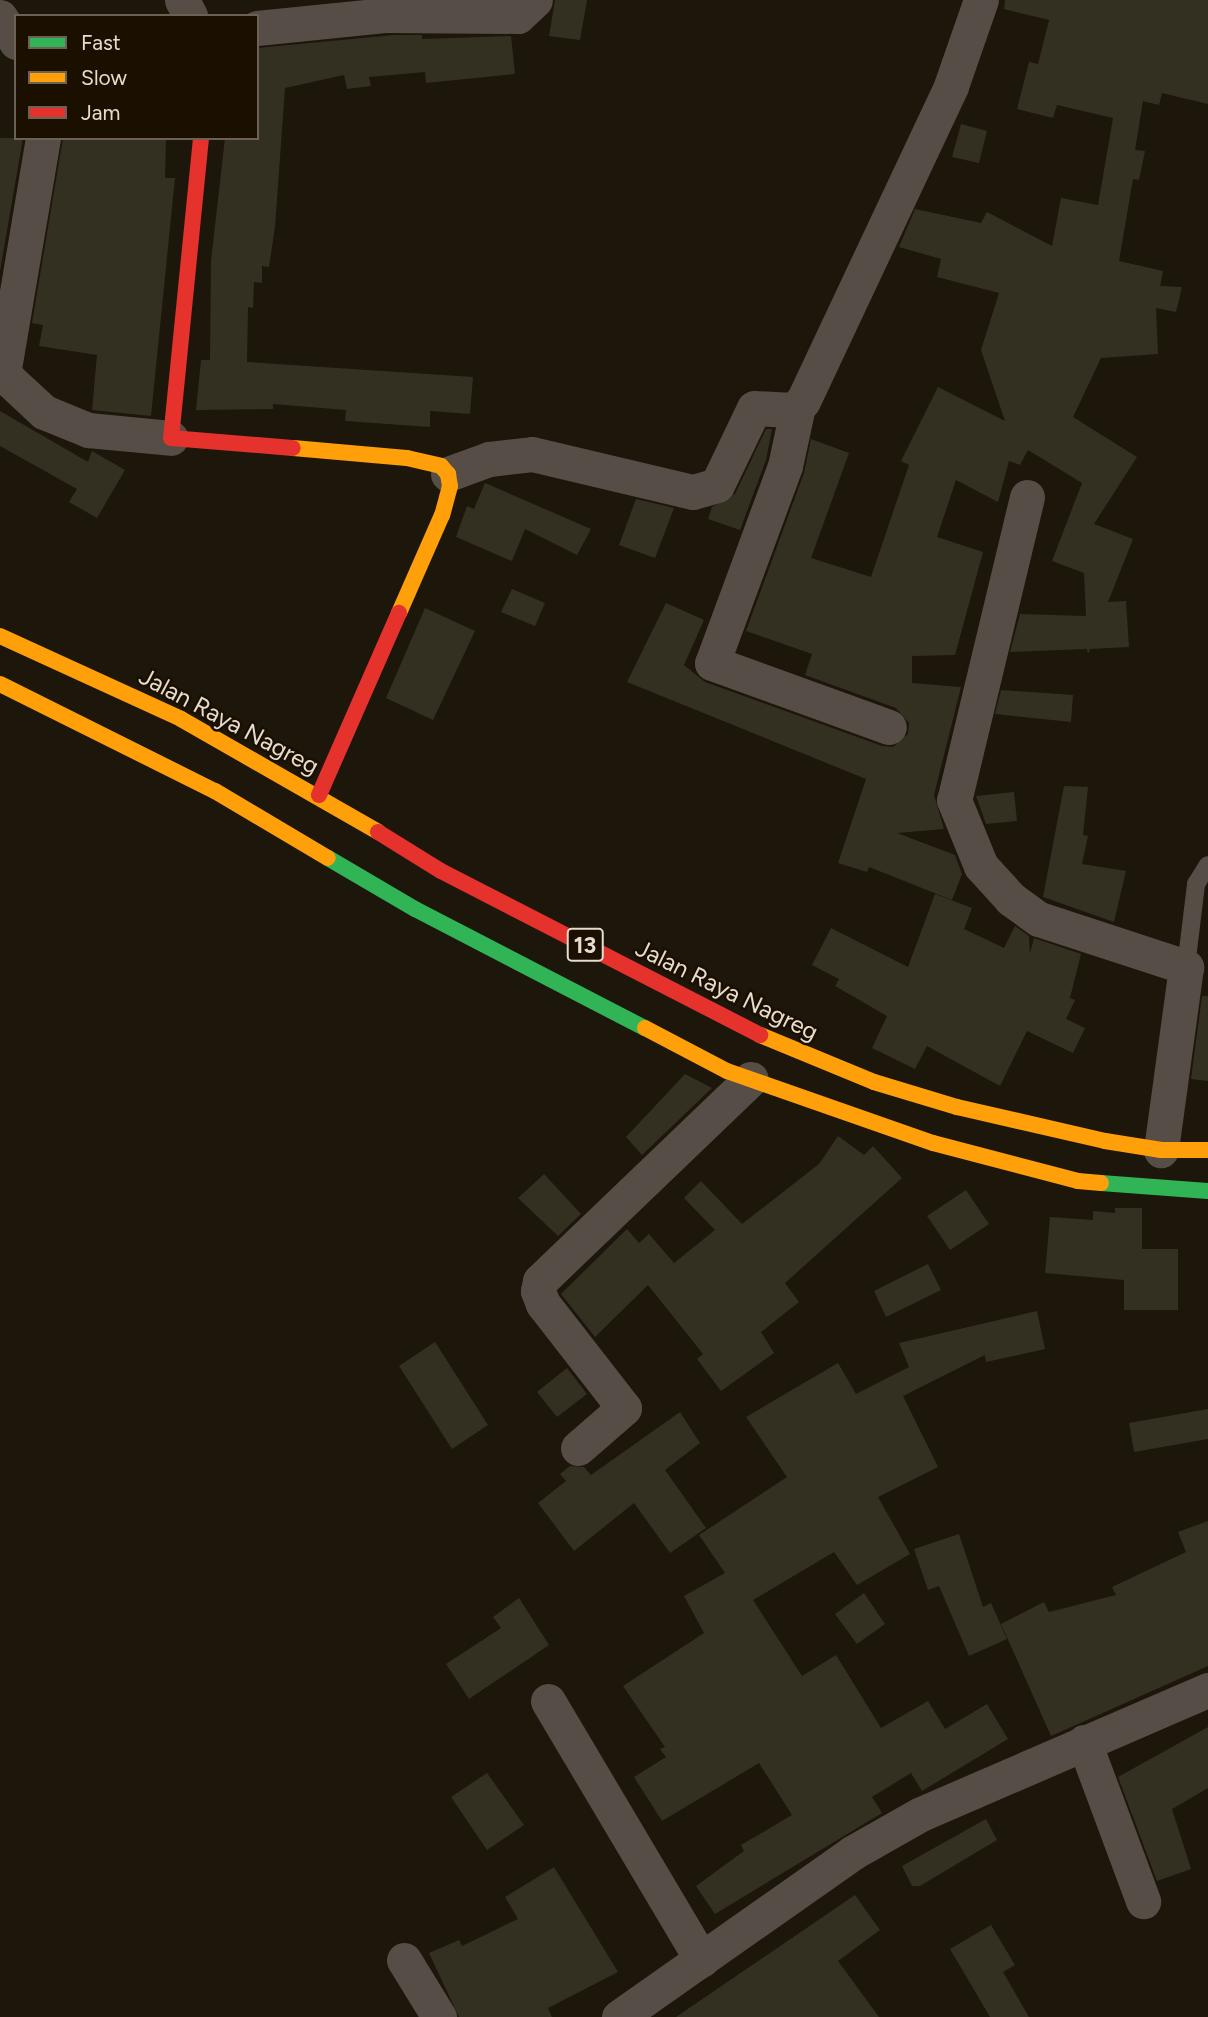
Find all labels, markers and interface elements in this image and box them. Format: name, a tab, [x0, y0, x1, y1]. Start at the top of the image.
legend	[14, 14, 259, 140]
text: Fast	[81, 30, 121, 55]
text: Slow	[81, 65, 127, 90]
text: Jam	[81, 100, 120, 125]
street label: Jalan Raya Nagreg	[134, 662, 324, 780]
road number: 13	[566, 926, 604, 964]
street label: Jalan Raya Nagreg	[631, 933, 823, 1047]

